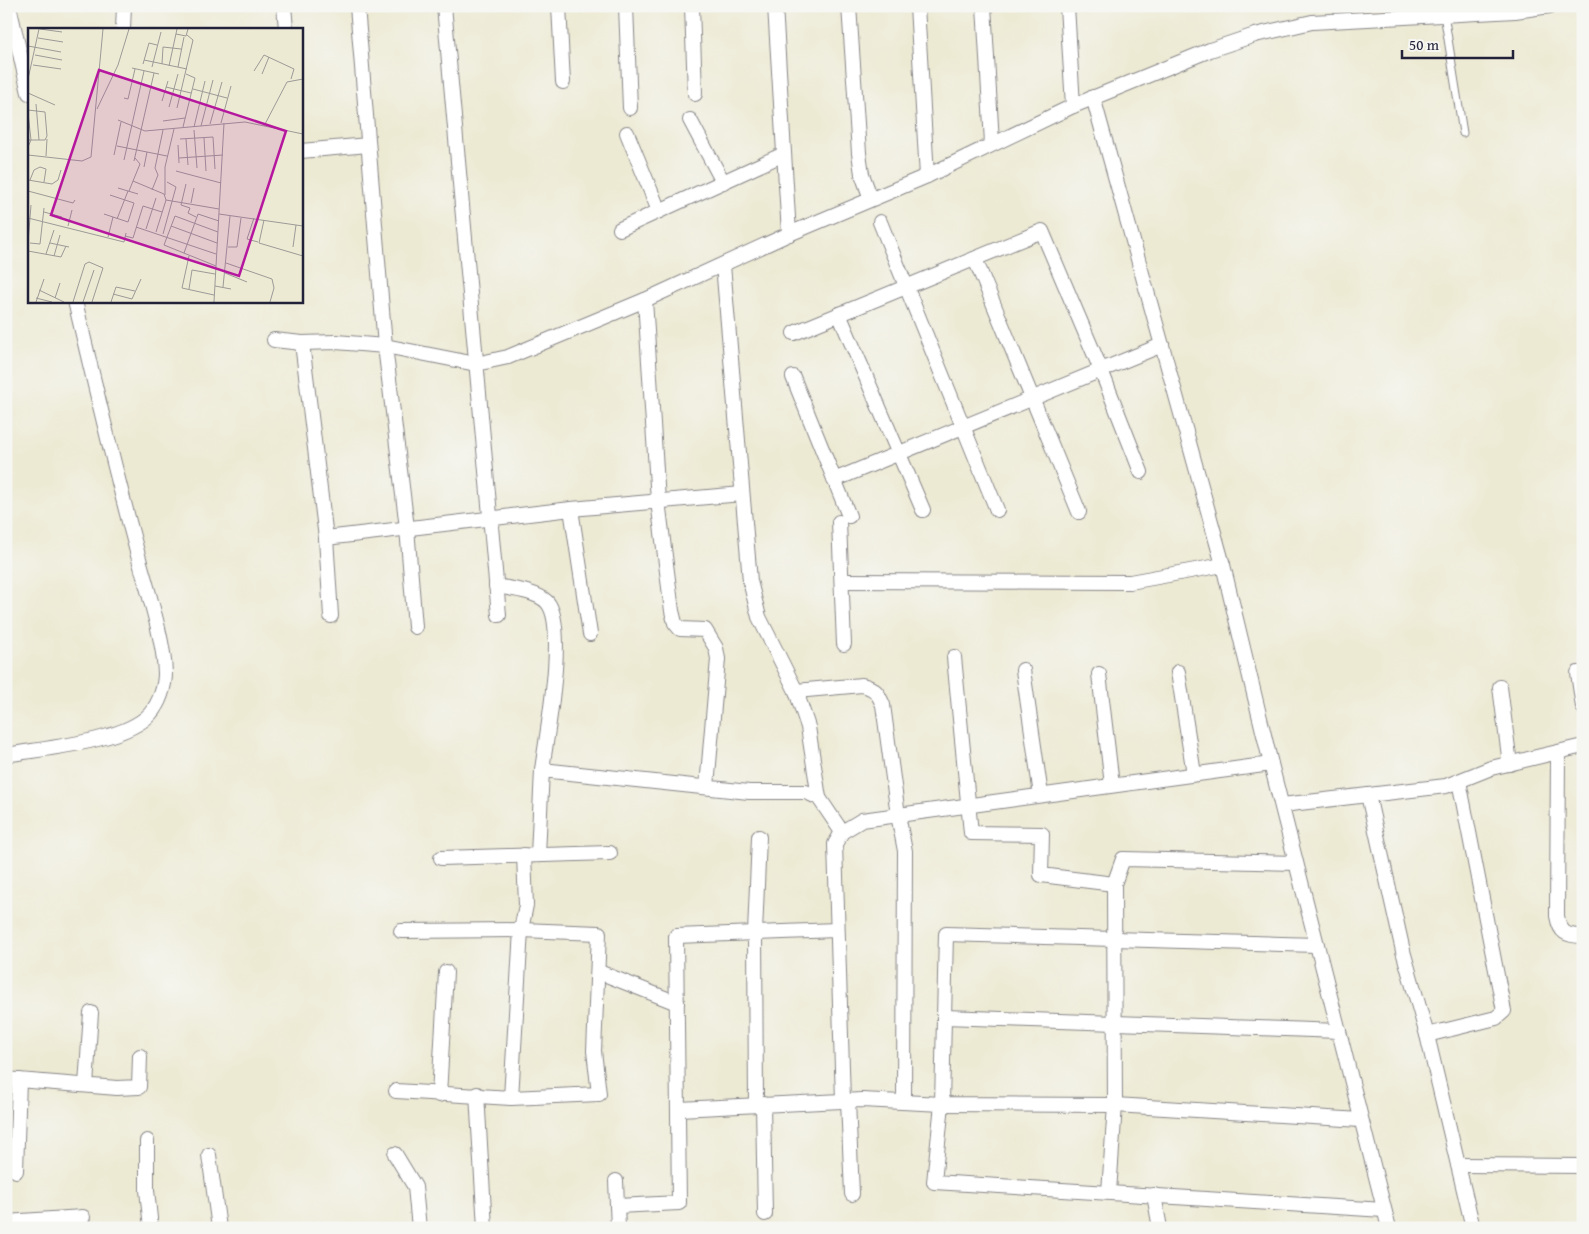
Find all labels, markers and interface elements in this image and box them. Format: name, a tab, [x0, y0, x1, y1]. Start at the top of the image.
inset map	[28, 28, 302, 302]
scale bar	[1402, 28, 1513, 60]
text: 50 m	[1409, 34, 1440, 55]

